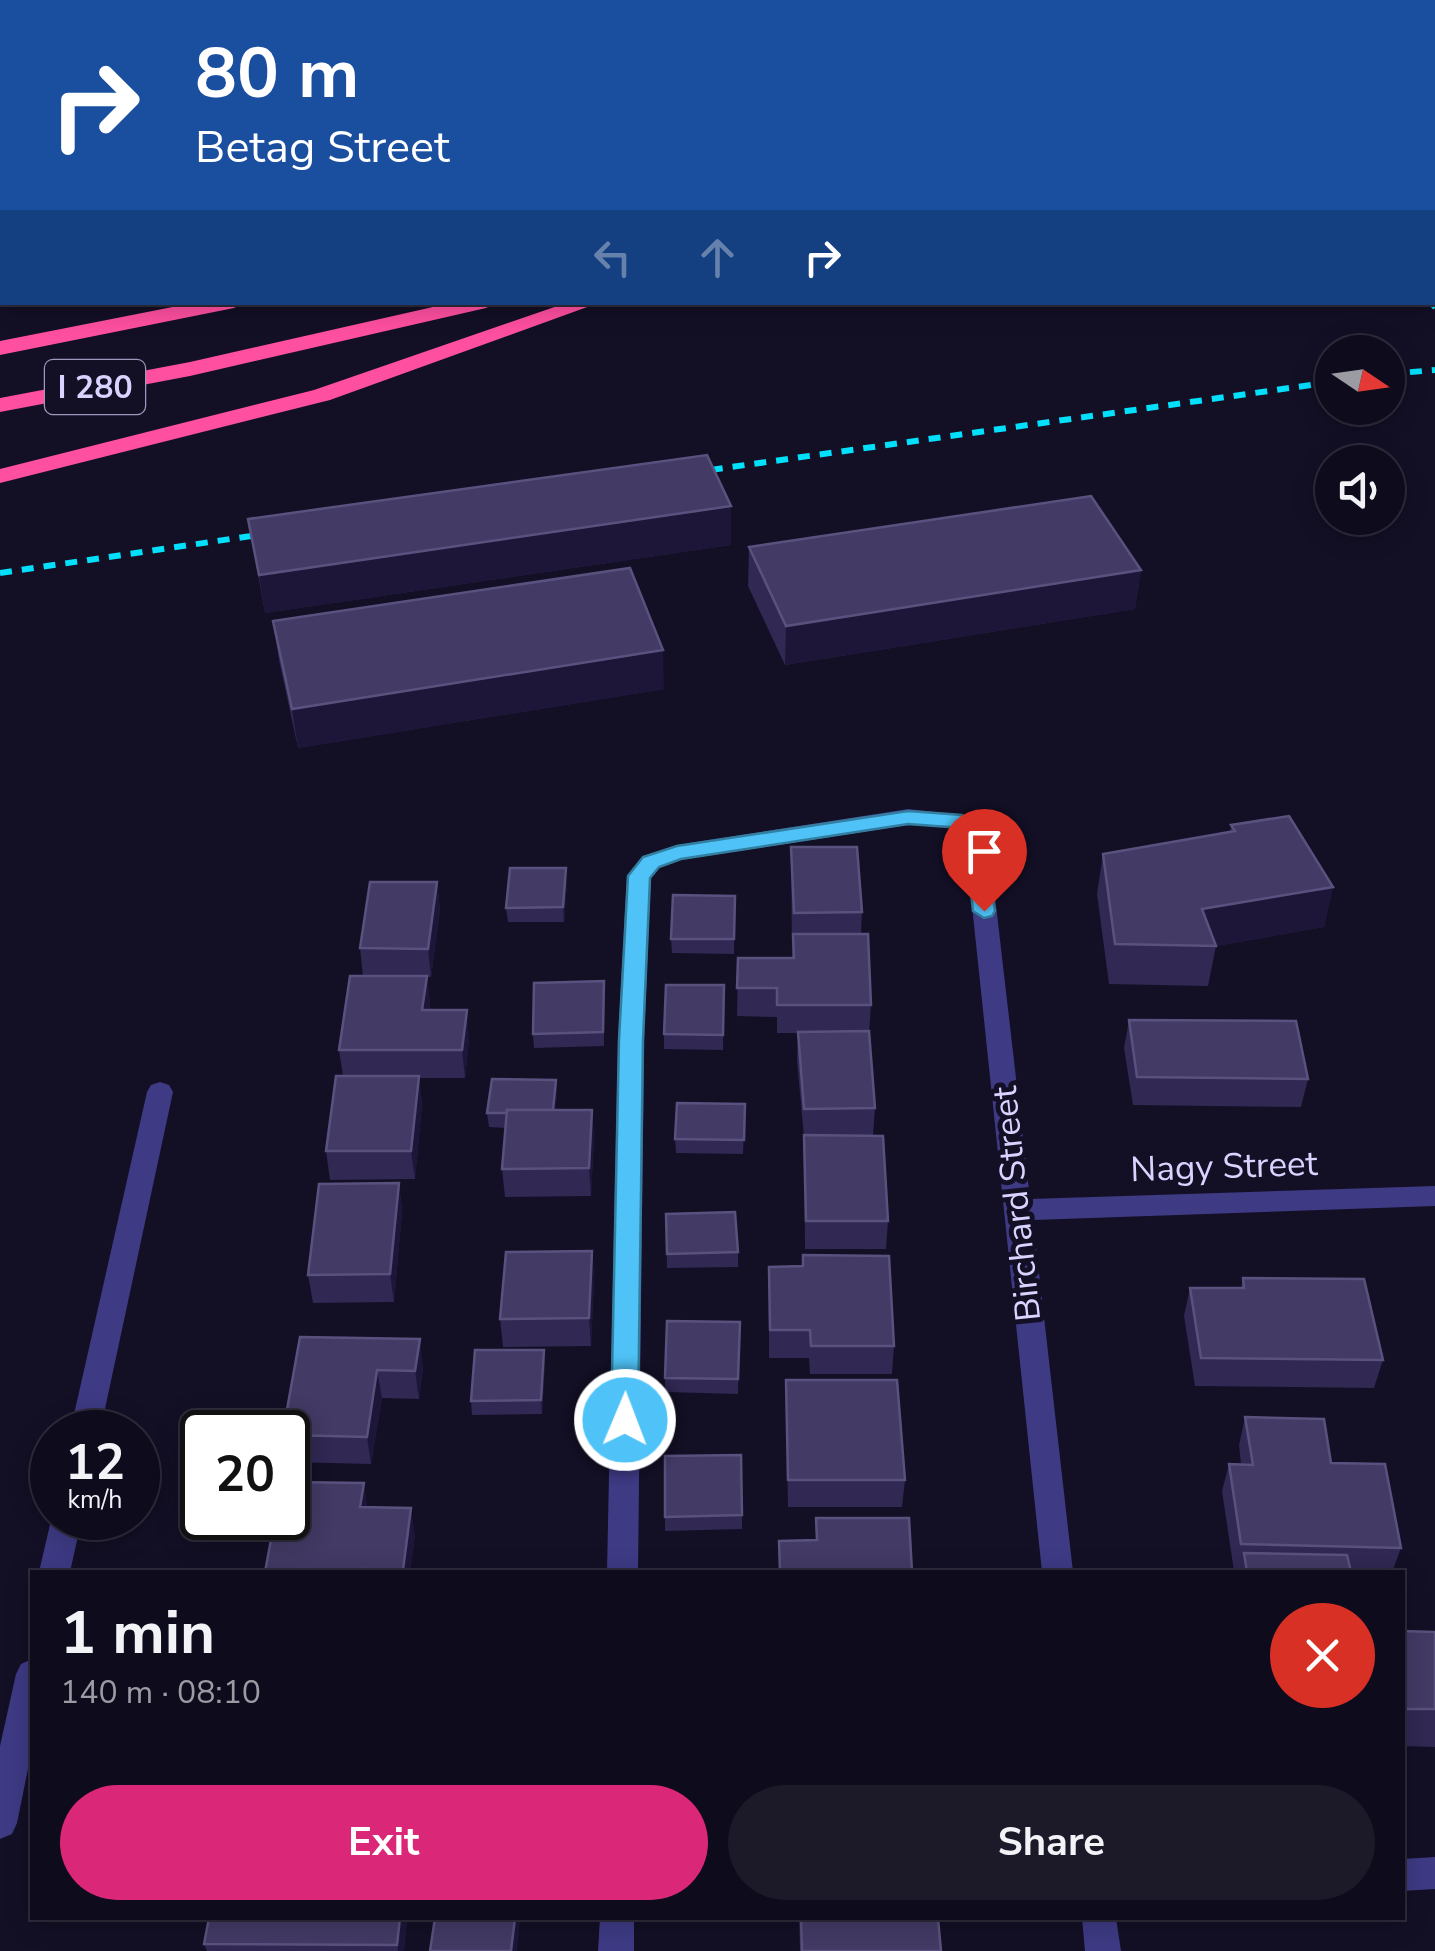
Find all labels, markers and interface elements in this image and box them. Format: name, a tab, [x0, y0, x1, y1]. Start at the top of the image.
text: 80 m	[195, 26, 359, 122]
icon: right	[30, 40, 160, 170]
text: Betag Street	[195, 117, 450, 178]
icon: left	[585, 230, 640, 285]
icon: ahead	[690, 230, 745, 285]
icon: right	[795, 230, 850, 285]
north arrow	[1315, 335, 1405, 425]
map controls	[1315, 335, 1405, 535]
road number: I 280	[45, 360, 145, 414]
button: sound	[1315, 445, 1405, 535]
pin	[942, 809, 1027, 912]
icon: arrive	[957, 824, 1012, 879]
street label: Birchard Street	[981, 1083, 1052, 1324]
street label: Nagy Street	[1130, 1140, 1319, 1193]
position arrow	[573, 1368, 677, 1472]
speed limit sign: 20	[180, 1410, 310, 1540]
text: 12	[65, 1428, 125, 1497]
text: km/h	[67, 1483, 123, 1517]
text: 1 min	[60, 1592, 215, 1674]
button: close	[1270, 1603, 1375, 1708]
text: 140 m · 08:10	[60, 1671, 261, 1714]
button: Exit	[60, 1785, 708, 1900]
button: Share	[728, 1785, 1375, 1900]

